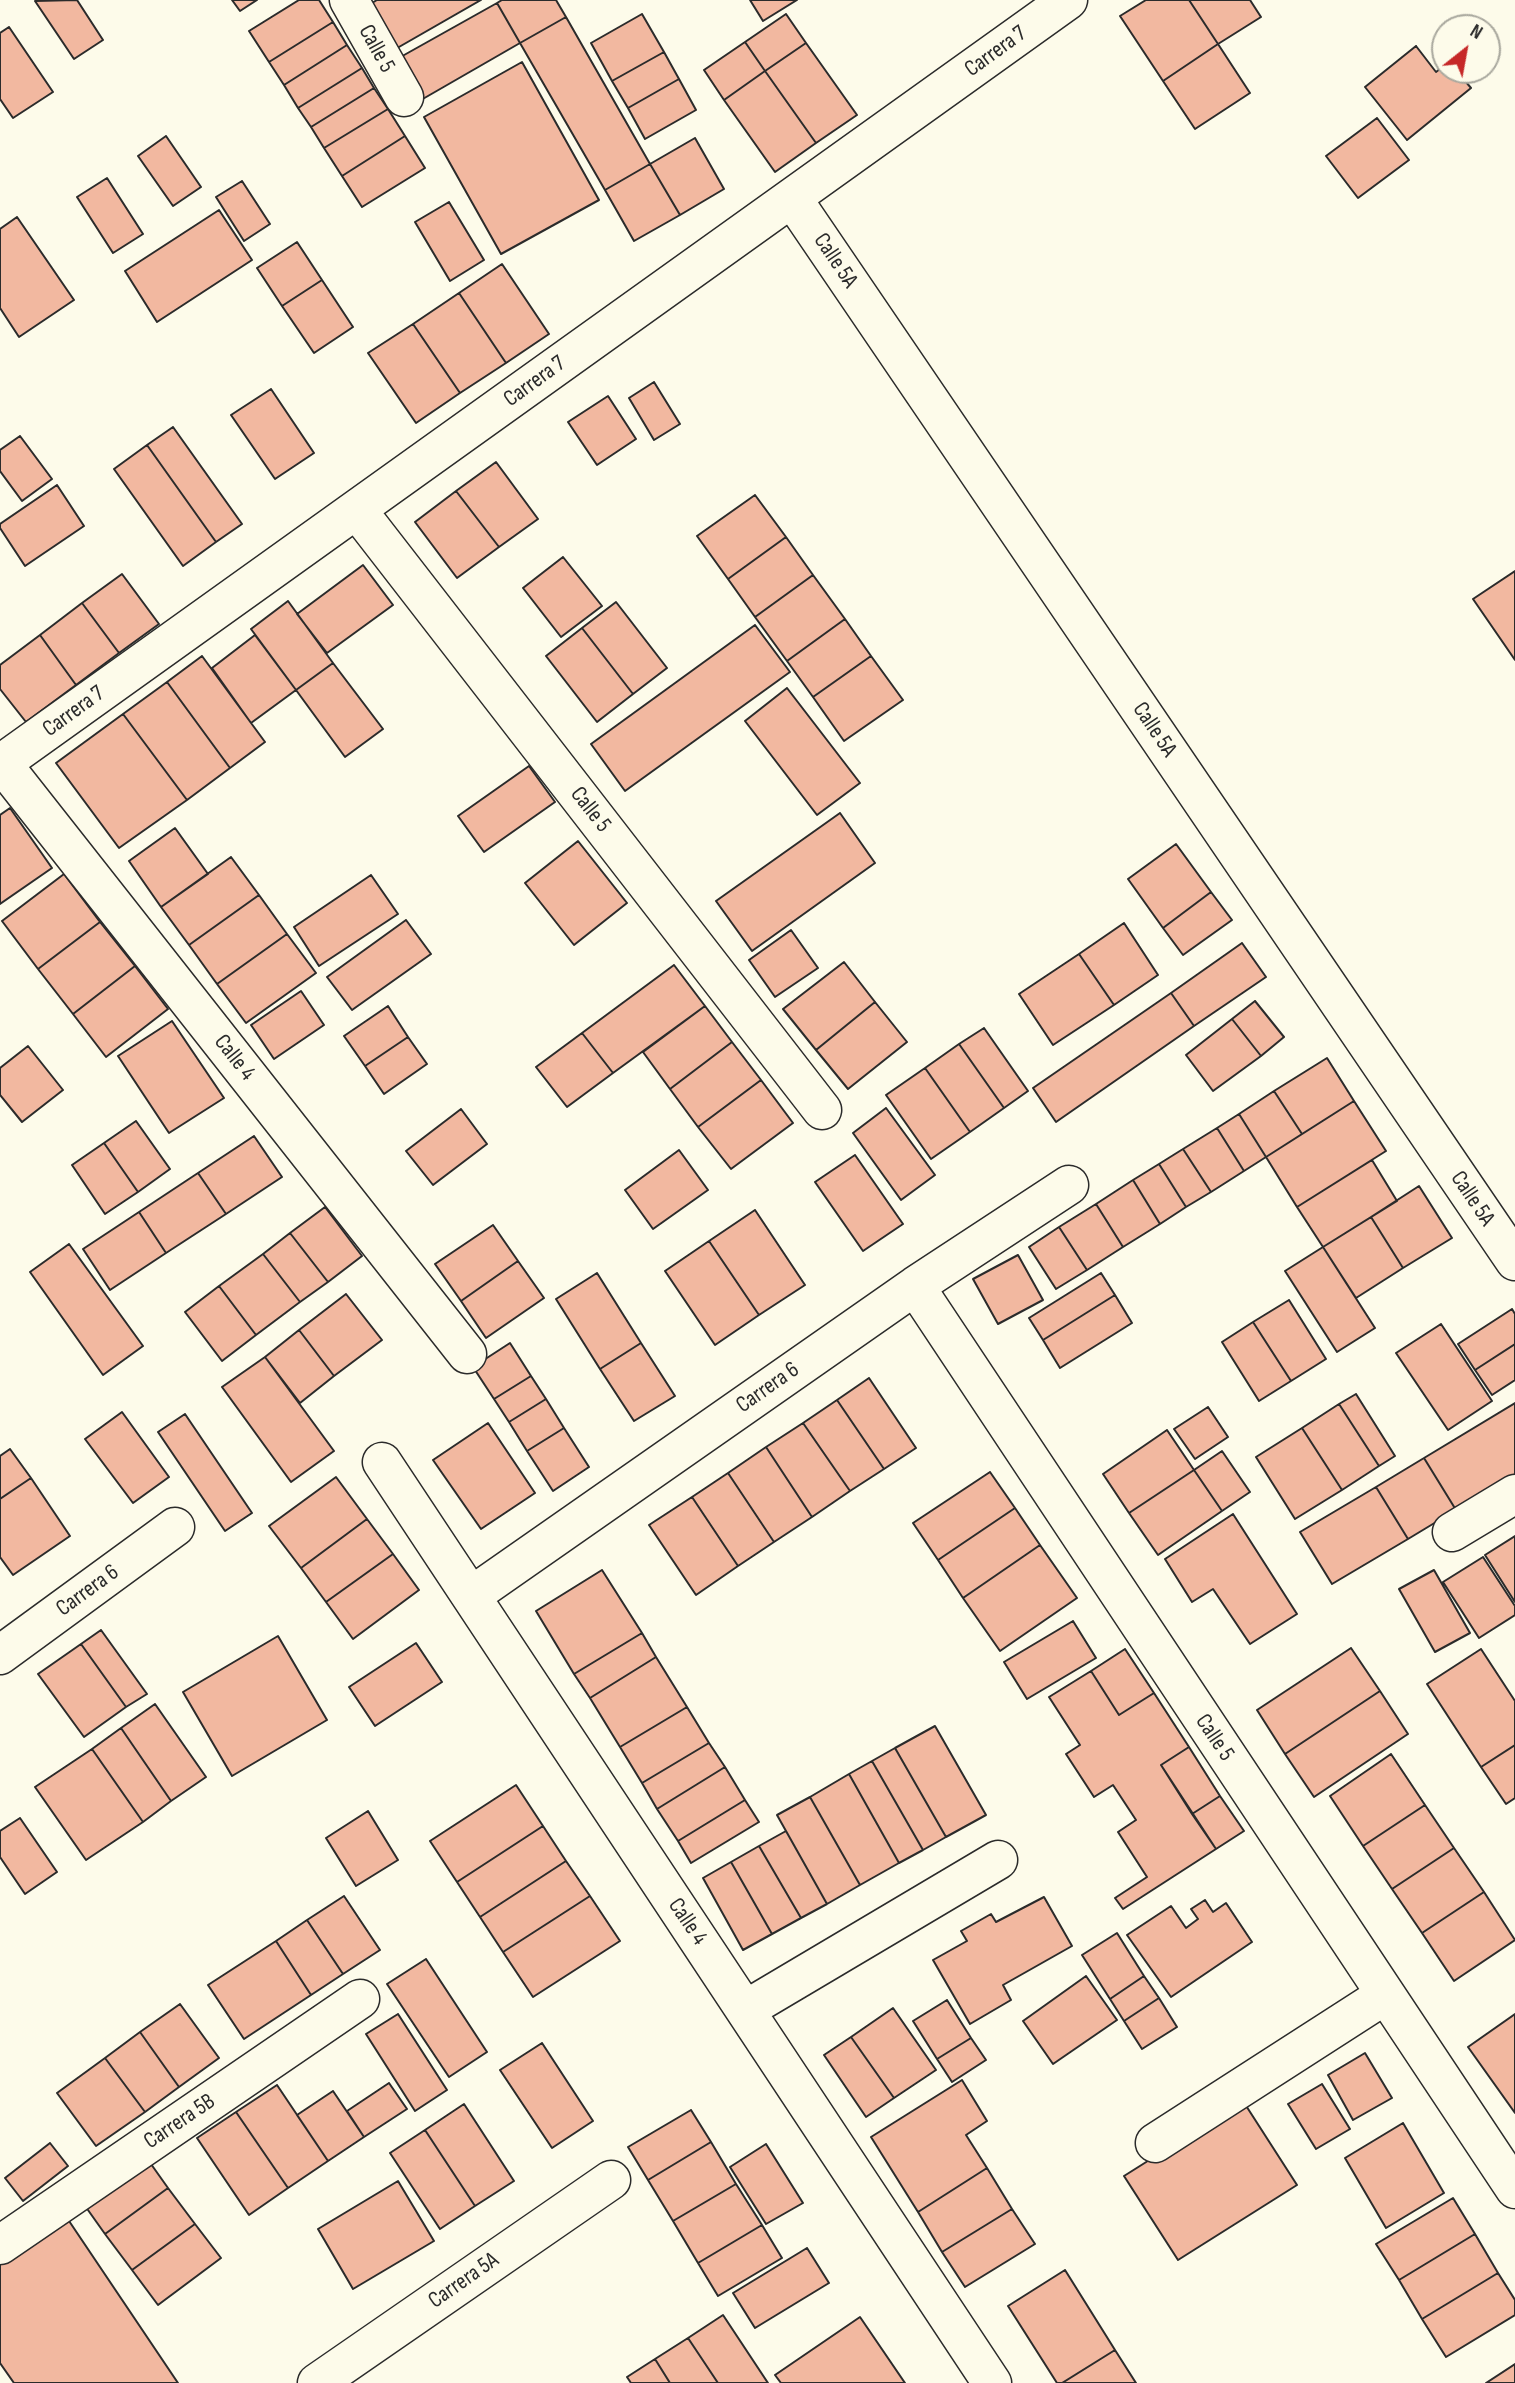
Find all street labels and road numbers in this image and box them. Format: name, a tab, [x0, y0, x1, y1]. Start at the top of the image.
street label: Calle 5	[352, 20, 400, 78]
street label: Carrera 7	[960, 20, 1032, 84]
street label: Calle 5A	[807, 228, 863, 294]
street label: Carrera 7	[499, 350, 571, 414]
street label: Carrera 7	[38, 680, 110, 744]
street label: Calle 5A	[1126, 697, 1182, 763]
street label: Calle 5	[564, 782, 616, 838]
street label: Calle 4	[208, 1030, 260, 1086]
street label: Calle 5A	[1444, 1166, 1500, 1232]
street label: Carrera 6	[731, 1356, 805, 1420]
street label: Carrera 6	[51, 1559, 125, 1623]
street label: Calle 5	[1188, 1709, 1240, 1767]
street label: Calle 4	[661, 1893, 713, 1951]
street label: Carrera 5B	[139, 2088, 221, 2156]
street label: Carrera 5A	[424, 2247, 504, 2315]

